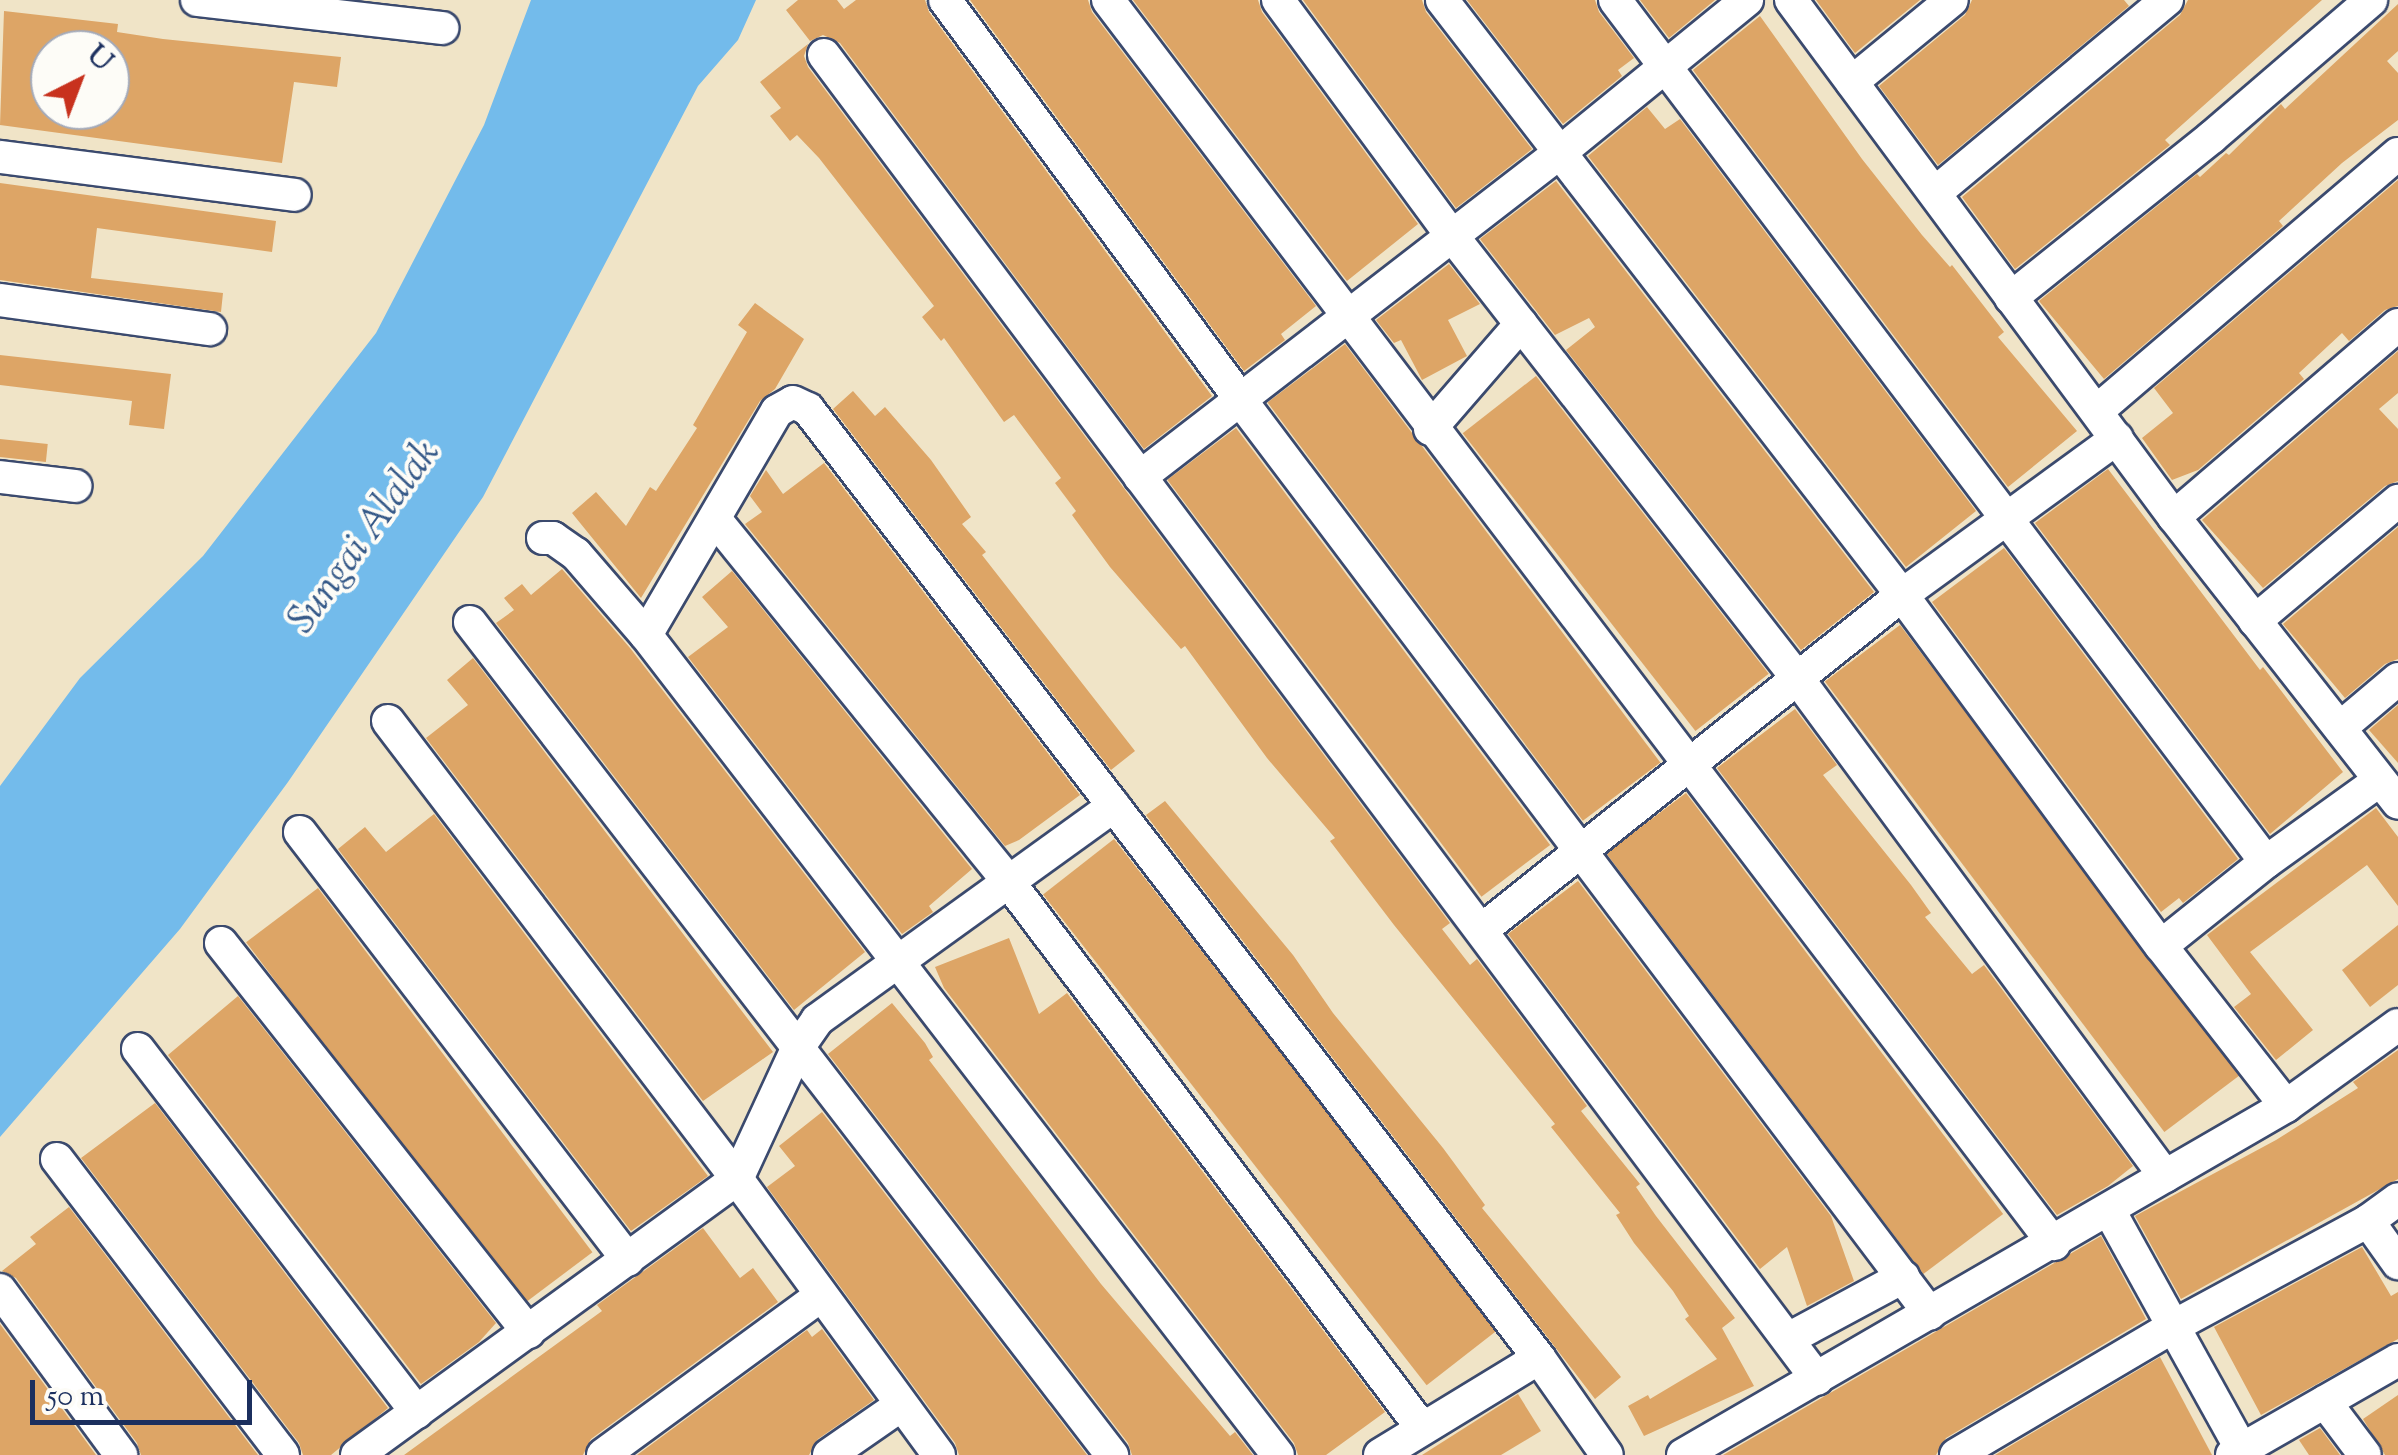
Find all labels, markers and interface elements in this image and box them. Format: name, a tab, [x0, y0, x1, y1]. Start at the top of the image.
north arrow	[30, 30, 130, 130]
text: U	[77, 37, 121, 82]
water label: Sungai Alalak	[280, 432, 452, 644]
scale bar	[35, 1360, 258, 1422]
text: 50 m	[47, 1376, 104, 1419]

